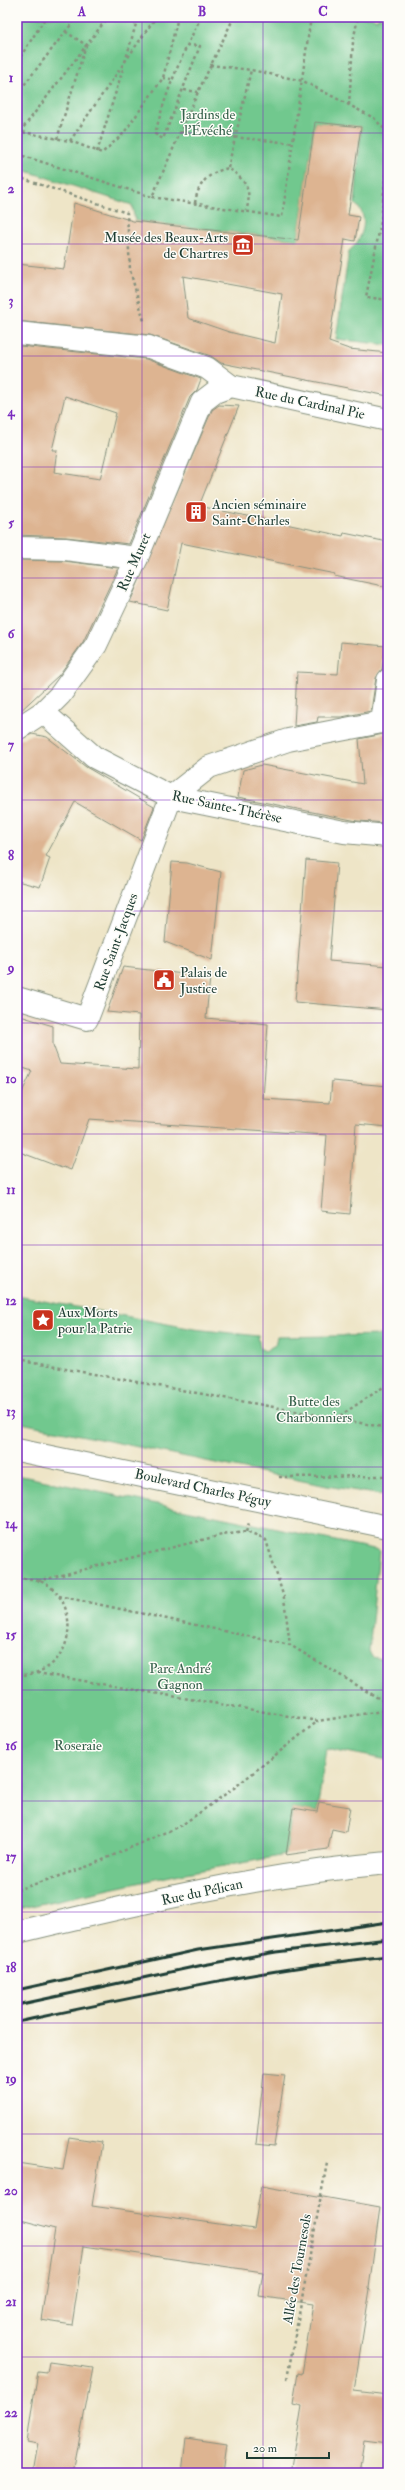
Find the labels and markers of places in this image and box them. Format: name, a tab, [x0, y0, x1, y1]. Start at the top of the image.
place label: Musée des Beaux-Arts de Chartres	[104, 229, 228, 262]
museum icon: Musée des Beaux-Arts de Chartres	[230, 232, 256, 258]
place label: Ancien séminaire Saint-Charles	[211, 496, 307, 529]
building icon: Ancien séminaire Saint-Charles	[183, 499, 209, 525]
place label: Palais de Justice	[179, 964, 227, 997]
public building icon: Palais de Justice	[151, 967, 177, 993]
place label: Aux Morts pour la Patrie	[57, 1304, 133, 1338]
place icon: Aux Morts pour la Patrie	[30, 1307, 56, 1333]

